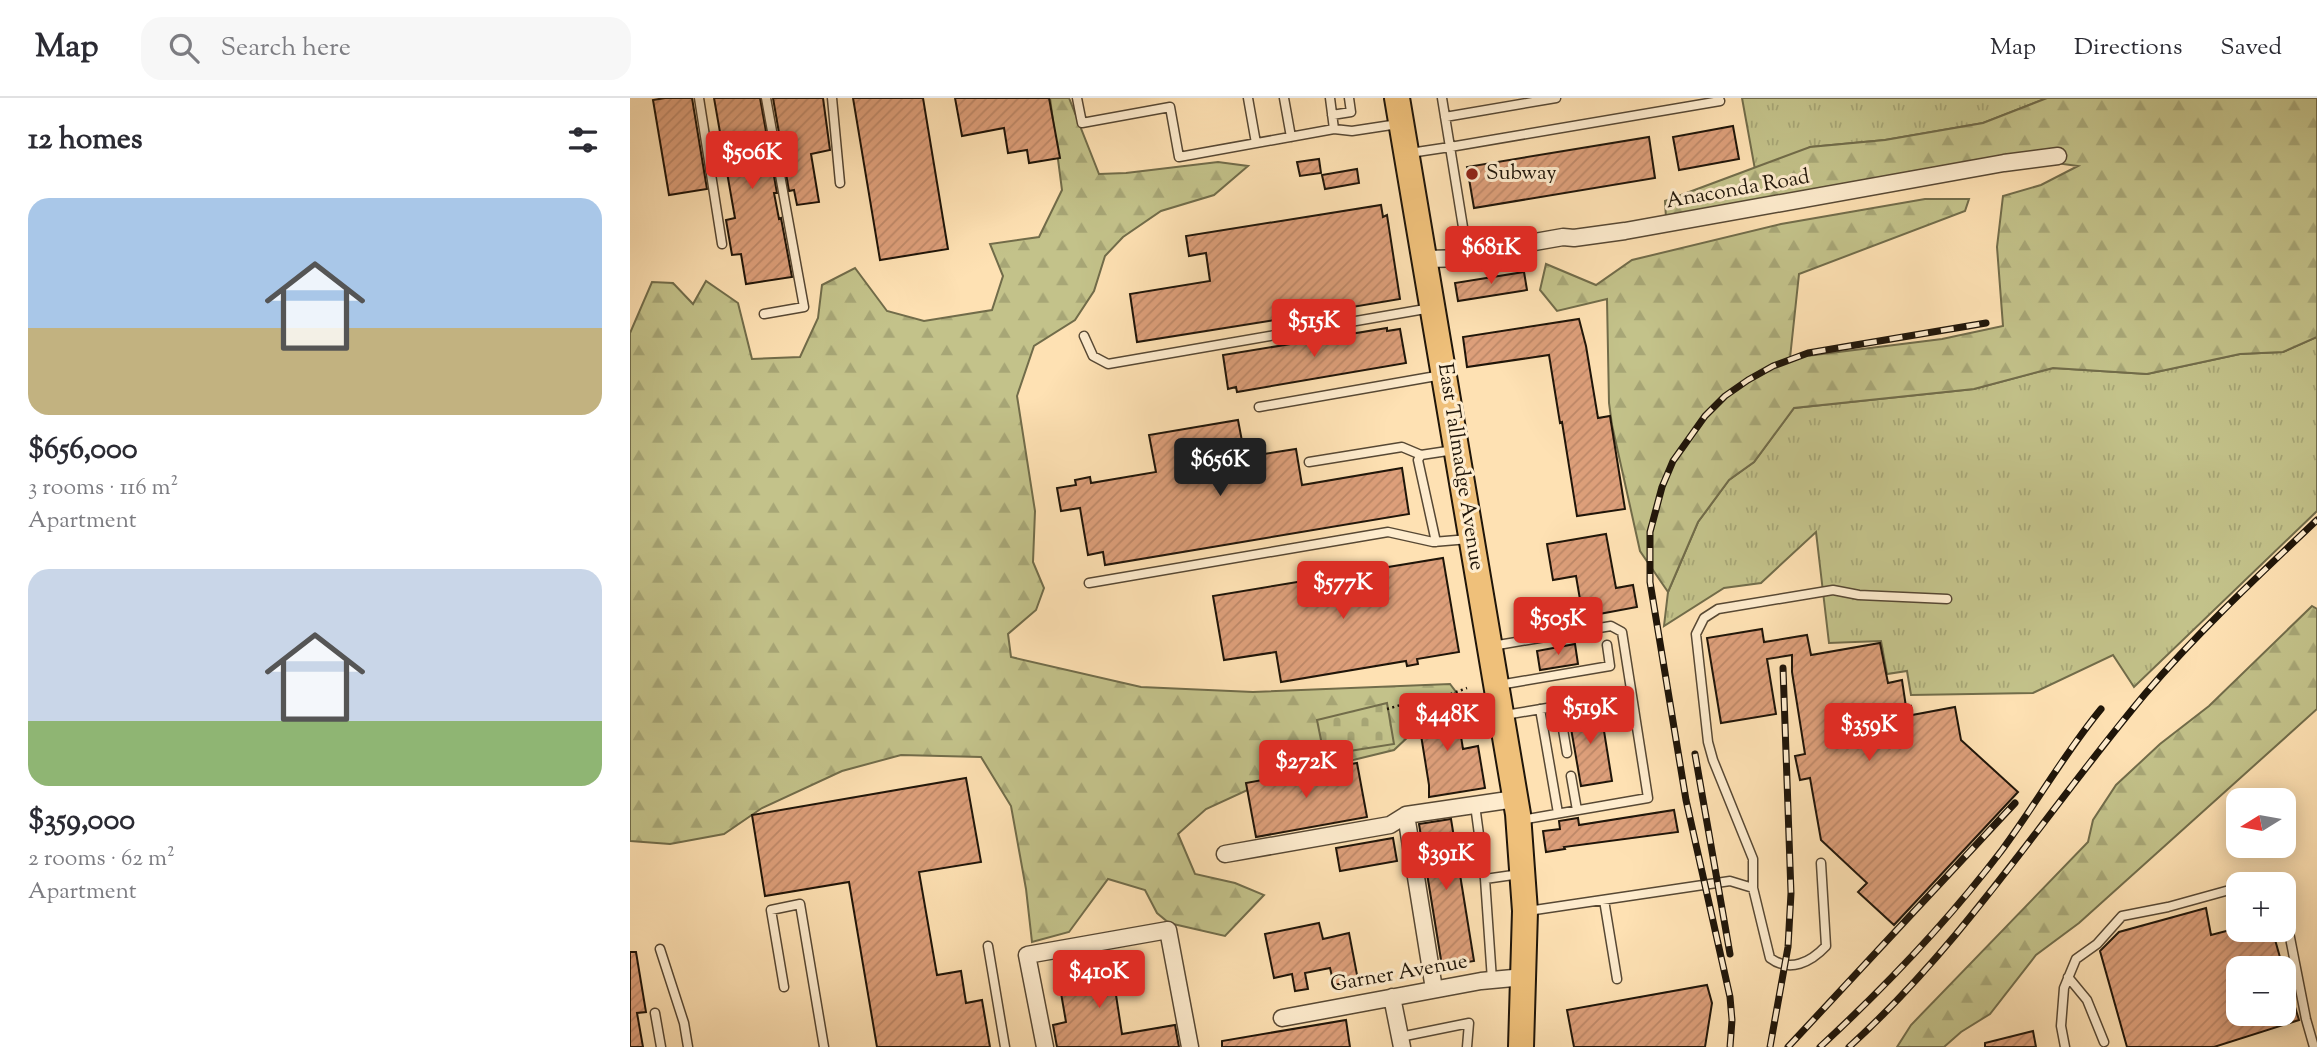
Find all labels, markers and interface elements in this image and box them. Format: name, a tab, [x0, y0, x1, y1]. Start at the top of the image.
search box	[141, 17, 631, 80]
text: Map	[35, 24, 99, 72]
icon: search	[165, 29, 203, 67]
text: Search here	[221, 30, 351, 67]
text: Map	[1990, 31, 2036, 65]
text: Directions	[2074, 31, 2182, 65]
text: Saved	[2220, 31, 2282, 65]
text: 12 homes	[28, 119, 143, 162]
icon: filters	[564, 121, 602, 159]
pin: $506K	[703, 132, 801, 191]
text: $506K	[722, 137, 782, 170]
place label: Subway	[1486, 159, 1557, 189]
street label: Anaconda Road	[1664, 163, 1812, 217]
marker: Subway	[1464, 166, 1480, 182]
pin: $681K	[1442, 226, 1540, 286]
text: $681K	[1461, 232, 1521, 265]
icon: home	[252, 243, 378, 369]
pin: $515K	[1265, 300, 1363, 359]
text: $515K	[1288, 305, 1340, 338]
street label: East Tallmadge Avenue	[1429, 361, 1491, 573]
text: $656,000	[28, 429, 138, 472]
pin: $656K	[1171, 438, 1269, 498]
text: $656K	[1190, 444, 1250, 477]
text: 3 rooms · 116 m²	[28, 472, 178, 505]
text: Apartment	[28, 505, 137, 538]
pin: $577K	[1294, 561, 1392, 621]
text: $577K	[1313, 567, 1373, 600]
pin: $505K	[1509, 598, 1607, 657]
text: $505K	[1530, 603, 1586, 636]
icon: home	[252, 614, 378, 740]
pin: $519K	[1541, 686, 1639, 746]
text: $519K	[1562, 692, 1618, 725]
pin: $448K	[1398, 694, 1496, 753]
text: $448K	[1415, 699, 1479, 732]
pin: $359K	[1820, 704, 1918, 763]
text: $359K	[1840, 709, 1898, 742]
pin: $272K	[1257, 740, 1355, 800]
text: $272K	[1275, 746, 1337, 779]
north arrow	[2226, 788, 2296, 858]
map controls	[2226, 788, 2296, 1026]
text: $359,000	[28, 800, 135, 843]
pin: $391K	[1397, 832, 1495, 892]
text: $391K	[1418, 838, 1475, 871]
text: 2 rooms · 62 m²	[28, 843, 175, 876]
button: +	[2226, 872, 2296, 942]
text: Apartment	[28, 876, 137, 909]
street label: Garner Avenue	[1328, 947, 1470, 1001]
pin: $410K	[1050, 950, 1148, 1010]
text: $410K	[1069, 956, 1129, 989]
button: −	[2226, 956, 2296, 1026]

